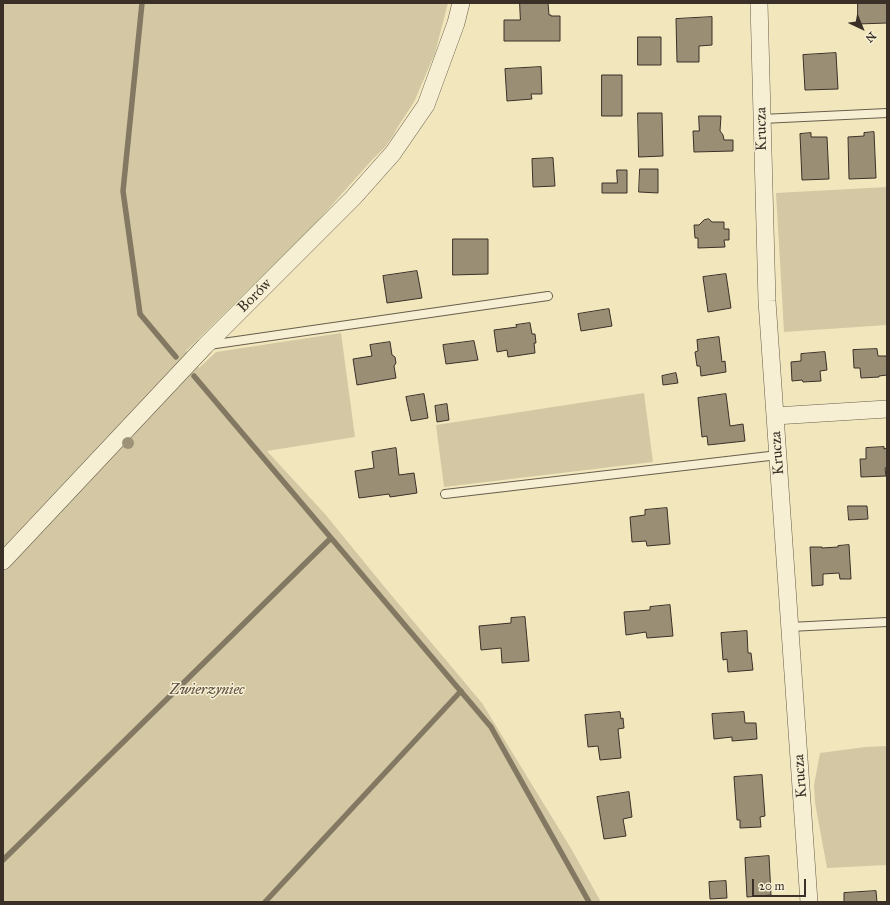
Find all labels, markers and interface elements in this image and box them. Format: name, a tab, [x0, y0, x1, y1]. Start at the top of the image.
north arrow	[842, 8, 882, 48]
text: N	[863, 29, 879, 45]
street label: Krucza	[753, 107, 771, 151]
street label: Borów	[234, 275, 276, 317]
street label: Krucza	[767, 430, 789, 476]
park label: Zwierzyniec	[170, 681, 244, 699]
street label: Krucza	[790, 753, 812, 799]
scale bar	[754, 871, 808, 897]
text: 20 m	[759, 879, 785, 893]

